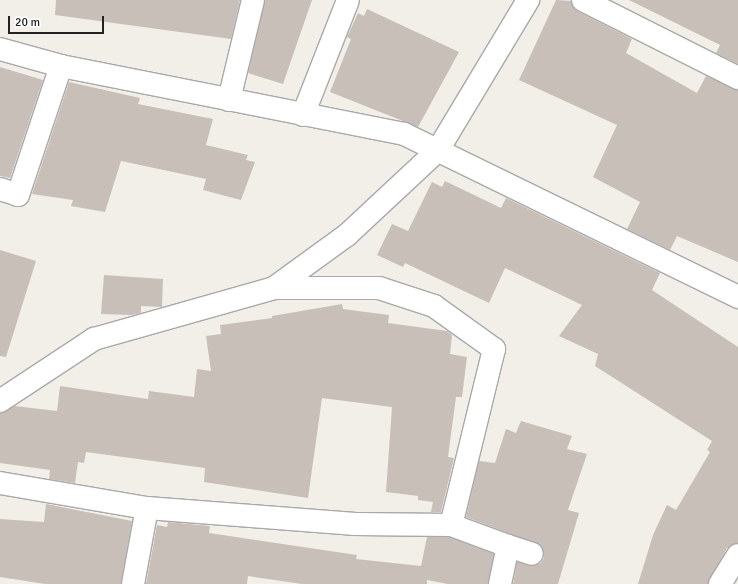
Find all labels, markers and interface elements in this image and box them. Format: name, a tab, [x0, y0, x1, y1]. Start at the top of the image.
scale bar	[10, 8, 106, 34]
text: 20 m	[15, 15, 40, 30]

